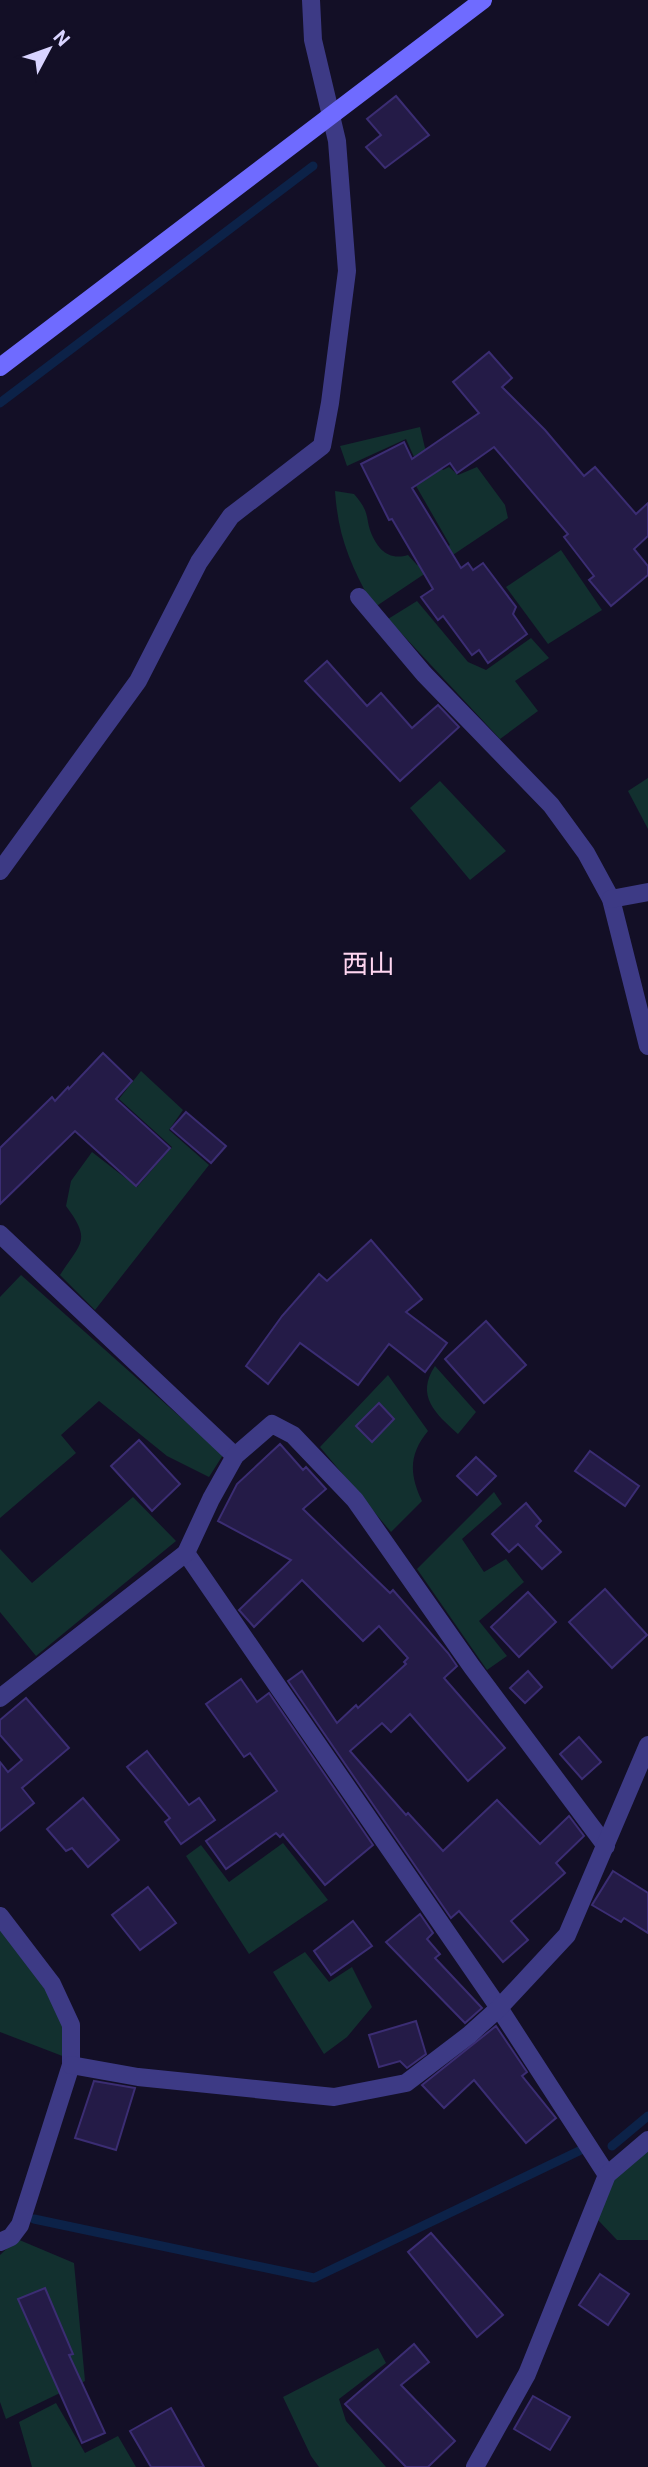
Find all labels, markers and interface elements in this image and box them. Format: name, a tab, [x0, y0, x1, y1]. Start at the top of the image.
north arrow	[14, 14, 84, 84]
text: N	[48, 26, 75, 51]
district label: 西山	[342, 949, 394, 979]

